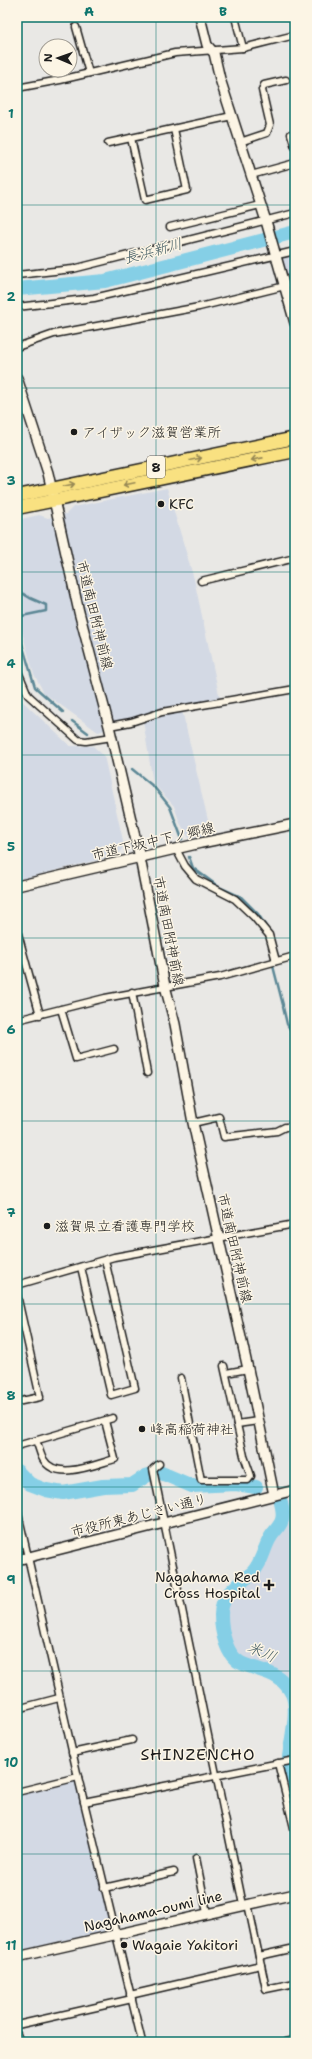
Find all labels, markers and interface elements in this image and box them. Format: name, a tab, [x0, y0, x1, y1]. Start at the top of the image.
text: A	[84, 3, 94, 20]
text: B	[219, 3, 227, 20]
north arrow	[38, 38, 78, 78]
text: N	[41, 53, 56, 62]
text: 1	[8, 105, 14, 122]
water label: 長浜新川	[121, 234, 185, 268]
text: 2	[6, 288, 16, 305]
place label: アイザック滋賀営業所	[82, 423, 221, 441]
marker: アイザック滋賀営業所	[69, 427, 79, 437]
one-way arrow	[189, 454, 202, 462]
one-way arrow	[251, 455, 264, 463]
road number: 8	[147, 456, 165, 478]
text: 3	[6, 472, 16, 489]
one-way arrow	[62, 481, 75, 489]
one-way arrow	[123, 481, 136, 489]
place label: KFC	[169, 495, 194, 513]
marker: KFC	[156, 499, 166, 509]
street label: 市道南田附神前線	[73, 558, 117, 672]
text: 4	[6, 655, 16, 672]
street label: 市道下坂中下ノ郷線	[90, 818, 216, 864]
text: 5	[7, 838, 15, 855]
street label: 市道南田附神前線	[149, 874, 189, 988]
text: 6	[6, 1021, 16, 1038]
street label: 市道南田附神前線	[214, 1191, 256, 1305]
text: 7	[6, 1204, 16, 1221]
place label: 滋賀県立看護専門学校	[55, 1217, 195, 1235]
marker: 滋賀県立看護専門学校	[42, 1221, 52, 1231]
text: 8	[6, 1387, 16, 1404]
place label: 峰高稲荷神社	[150, 1420, 234, 1438]
marker: 峰高稲荷神社	[137, 1424, 147, 1434]
street label: 市役所東あじさい通り	[69, 1489, 209, 1541]
place label: Nagahama Red Cross Hospital	[155, 1568, 261, 1602]
text: 9	[6, 1571, 16, 1588]
marker: Nagahama Red Cross Hospital	[263, 1579, 275, 1591]
water label: 米川	[244, 1637, 280, 1667]
district label: SHINZENCHO	[140, 1744, 256, 1765]
text: 10	[4, 1754, 18, 1771]
street label: Nagahama-oumi line	[82, 1886, 224, 1936]
place label: Wagaie Yakitori	[132, 1936, 238, 1954]
text: 11	[5, 1937, 17, 1954]
marker: Wagaie Yakitori	[119, 1940, 129, 1950]

